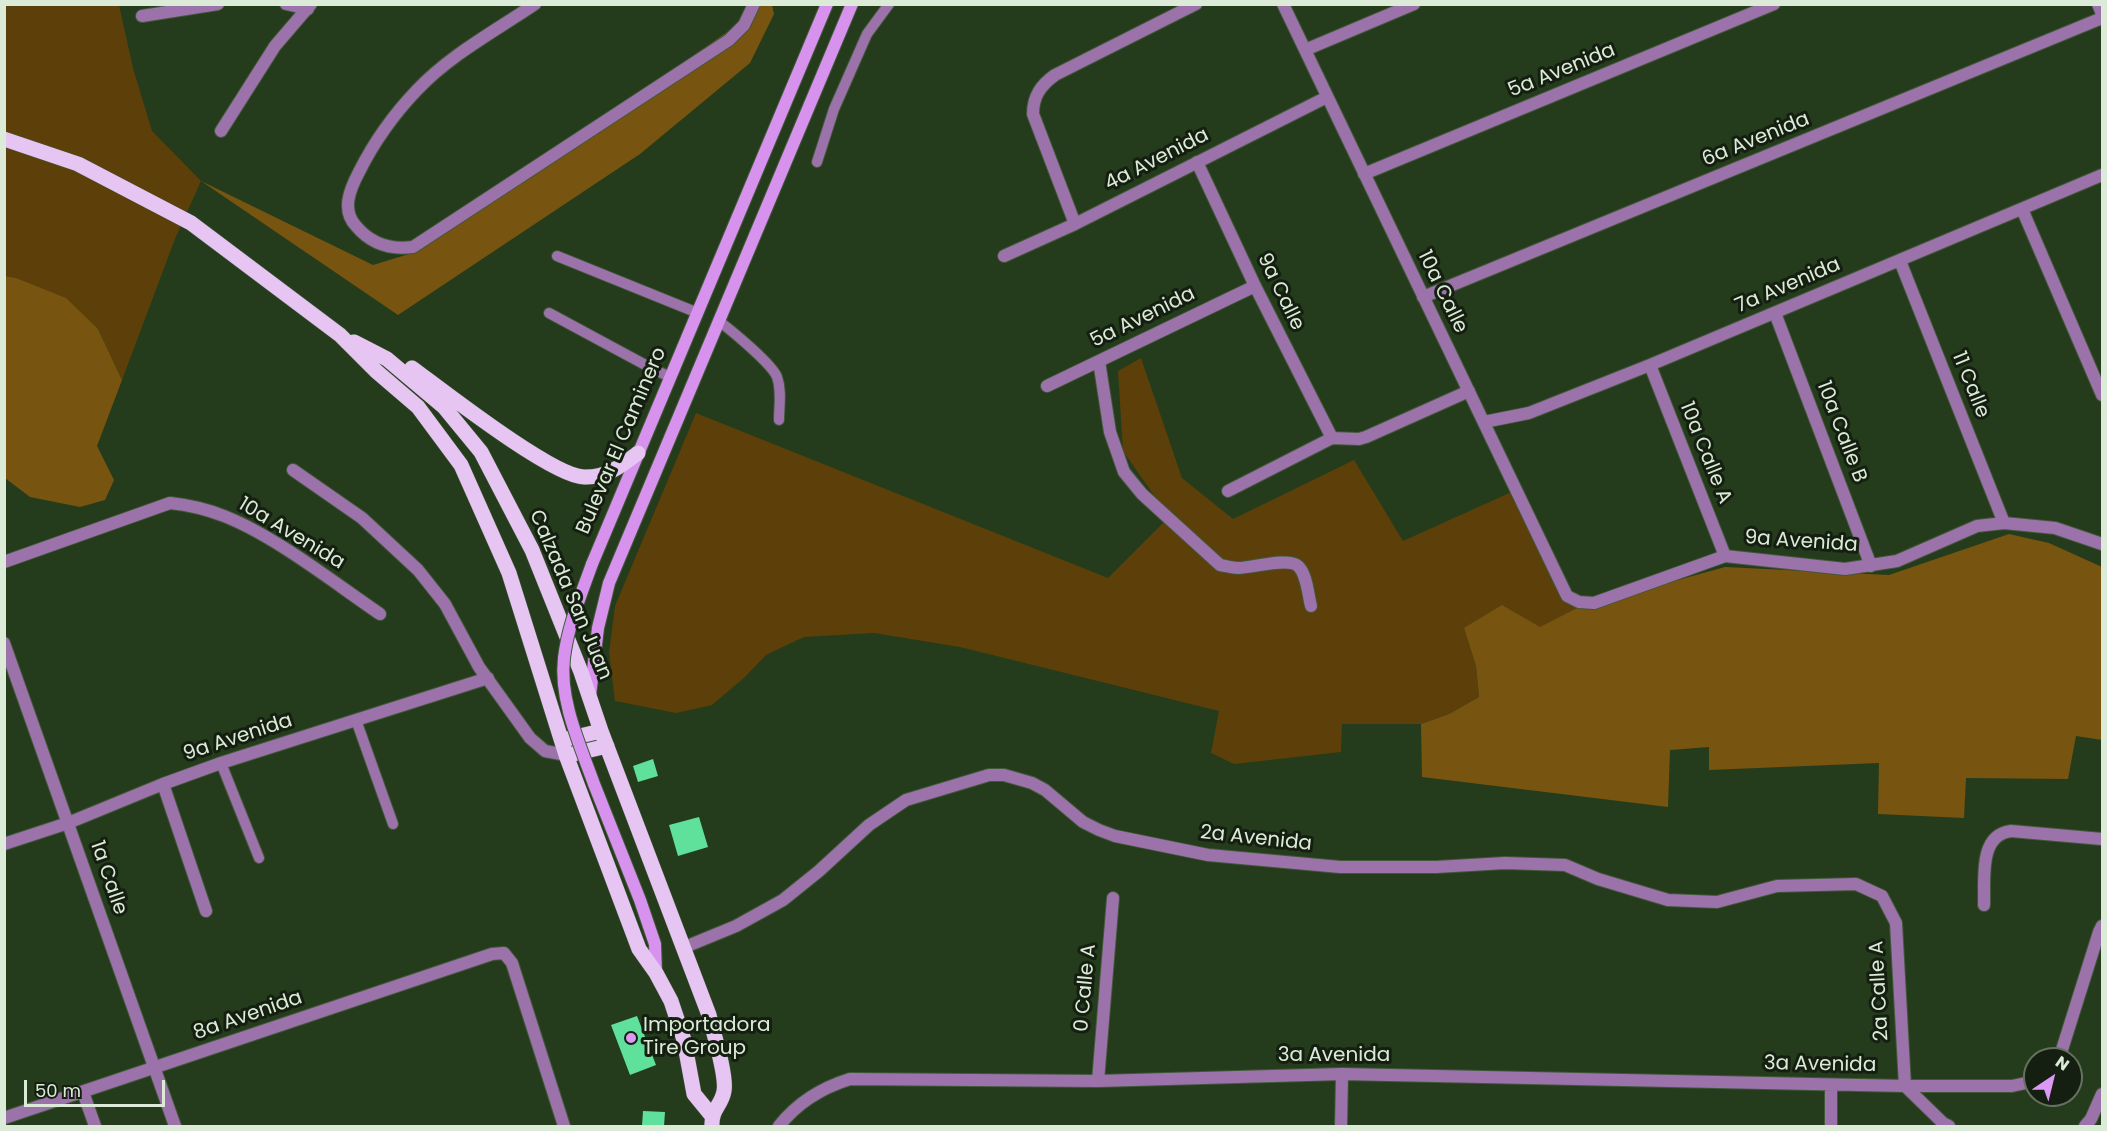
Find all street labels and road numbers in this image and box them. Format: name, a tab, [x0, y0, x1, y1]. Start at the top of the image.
street label: 5a Avenida	[1505, 39, 1619, 103]
street label: 6a Avenida	[1699, 108, 1813, 172]
street label: 4a Avenida	[1101, 124, 1213, 196]
street label: 10a Calle	[1412, 247, 1472, 337]
street label: 9a Calle	[1251, 250, 1309, 334]
street label: 7a Avenida	[1732, 253, 1844, 319]
street label: 5a Avenida	[1087, 282, 1199, 354]
street label: Bulevar El Caminero	[572, 344, 672, 538]
street label: 11 Calle	[1946, 348, 1994, 422]
street label: 10a Calle B	[1811, 378, 1871, 486]
street label: 10a Calle A	[1674, 399, 1736, 507]
street label: 10a Avenida	[234, 493, 348, 575]
street label: Calzada San Juan	[523, 507, 617, 683]
street label: 9a Avenida	[1744, 526, 1858, 558]
street label: 9a Avenida	[180, 709, 296, 767]
street label: 2a Avenida	[1199, 821, 1313, 857]
street label: 1a Calle	[84, 838, 132, 918]
street label: 2a Calle A	[1865, 940, 1895, 1042]
street label: 0 Calle A	[1070, 943, 1102, 1033]
street label: 8a Avenida	[191, 986, 305, 1046]
street label: 3a Avenida	[1278, 1044, 1390, 1068]
street label: 3a Avenida	[1764, 1052, 1876, 1078]

